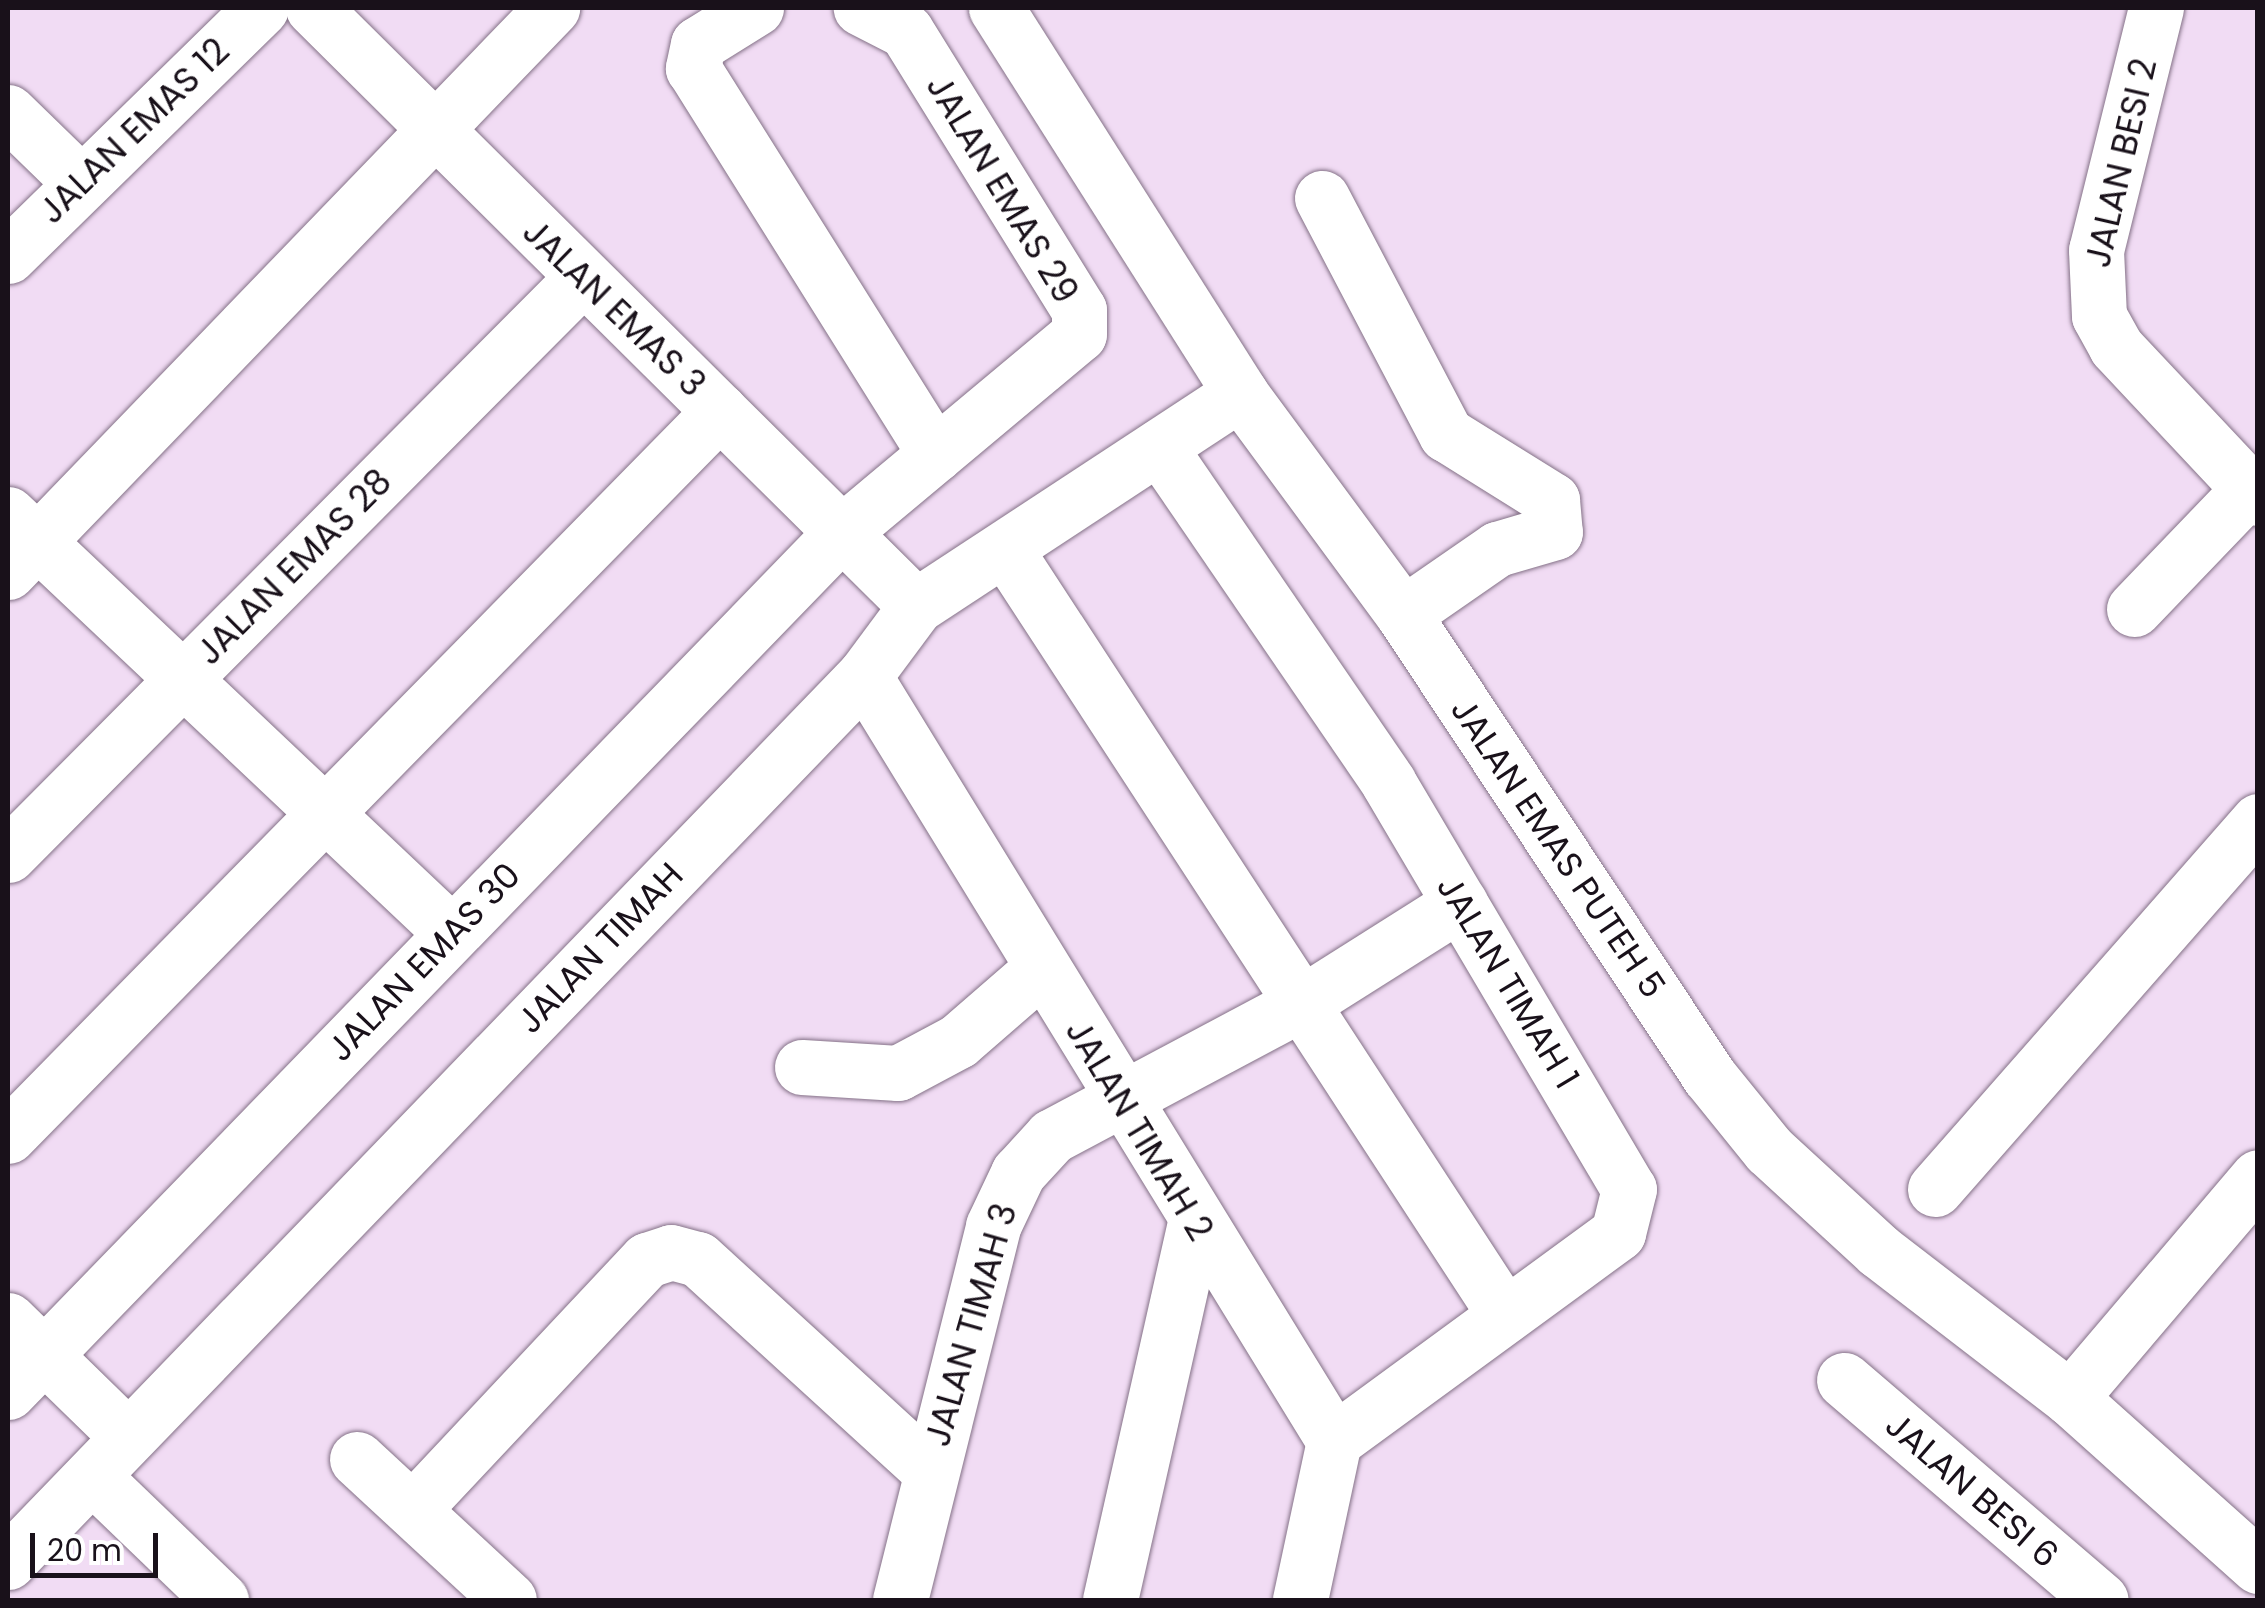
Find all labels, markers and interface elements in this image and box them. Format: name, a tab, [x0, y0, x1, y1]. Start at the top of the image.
street label: JALAN EMAS 12	[30, 30, 238, 232]
street label: JALAN BESI 2	[2077, 55, 2165, 271]
street label: JALAN EMAS 29	[917, 67, 1087, 311]
street label: JALAN EMAS 3	[514, 211, 714, 405]
street label: JALAN EMAS 28	[188, 461, 400, 673]
street label: JALAN EMAS PUTEH 5	[1442, 690, 1674, 1006]
street label: JALAN EMAS 30	[319, 854, 529, 1070]
street label: JALAN TIMAH	[508, 854, 692, 1042]
street label: JALAN TIMAH 1	[1428, 868, 1588, 1096]
street label: JALAN TIMAH 2	[1057, 1012, 1221, 1248]
street label: JALAN TIMAH 3	[916, 1199, 1026, 1451]
street label: JALAN BESI 6	[1877, 1404, 2067, 1576]
scale bar	[35, 1513, 162, 1575]
text: 20 m	[47, 1529, 122, 1572]

